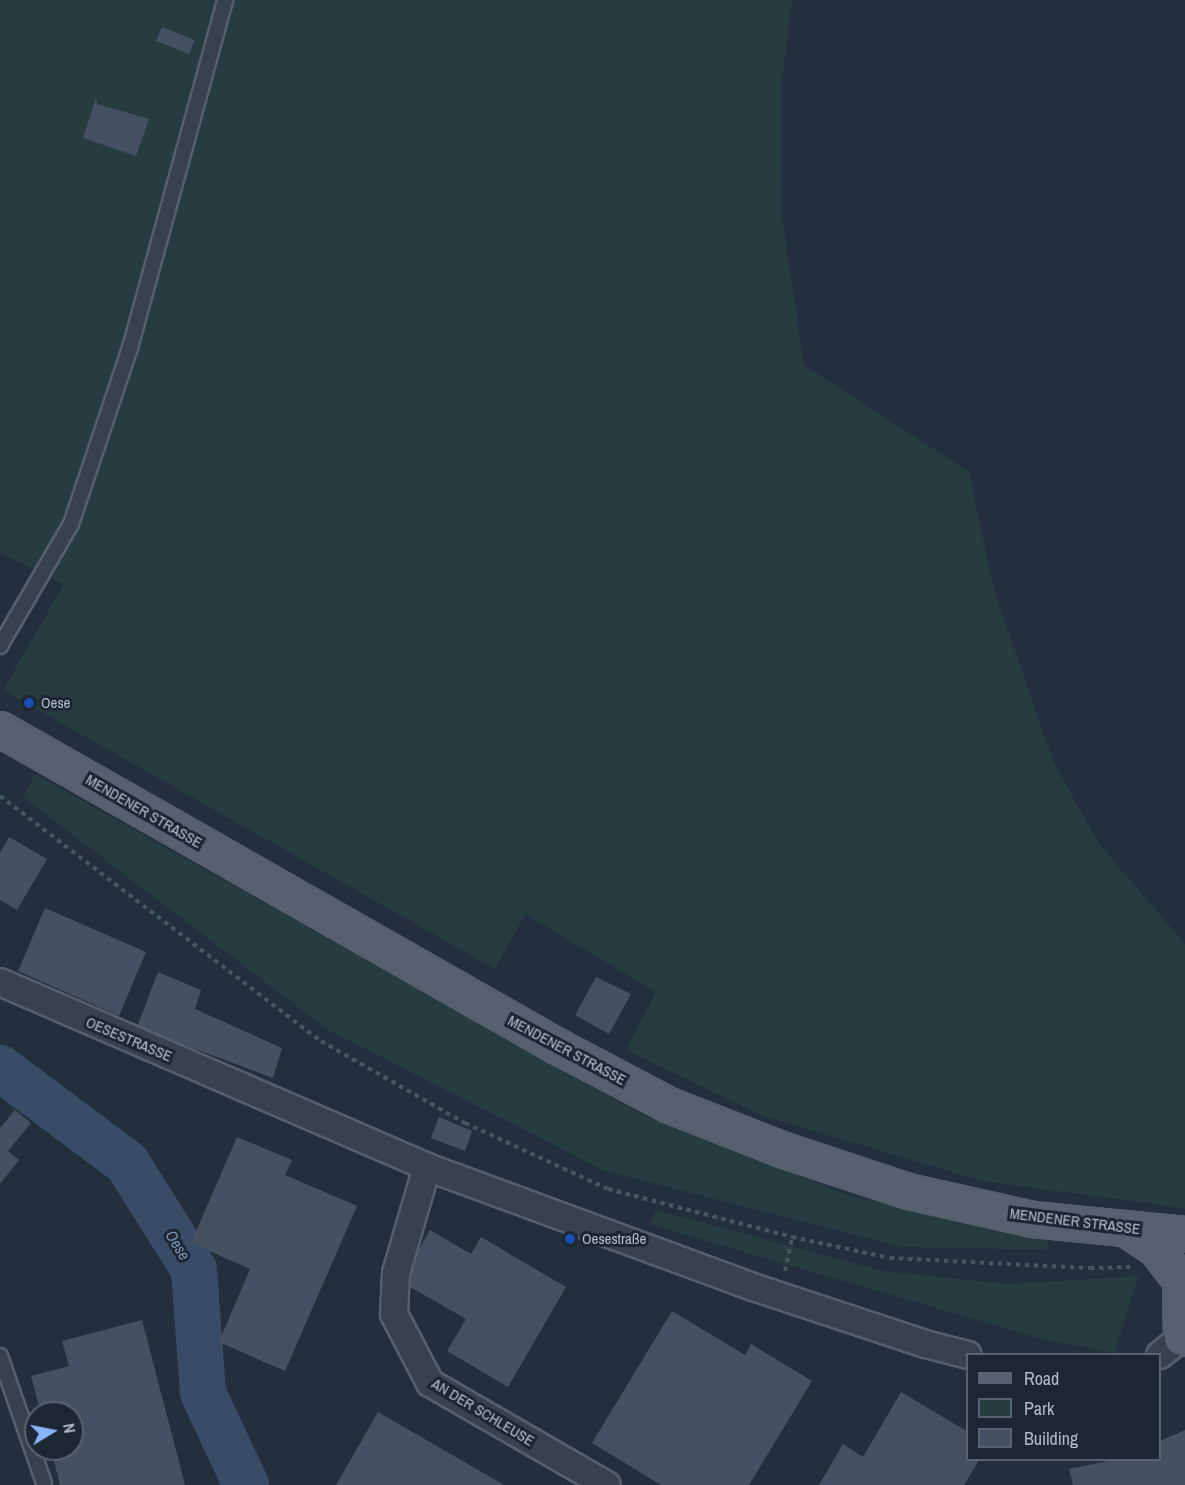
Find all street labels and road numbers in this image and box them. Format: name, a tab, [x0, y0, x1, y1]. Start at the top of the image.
street label: MENDENER STRASSE	[83, 770, 205, 852]
street label: MENDENER STRASSE	[505, 1011, 629, 1089]
street label: OESESTRASSE	[83, 1013, 175, 1065]
street label: MENDENER STRASSE	[1009, 1204, 1141, 1238]
street label: AN DER SCHLEUSE	[429, 1374, 537, 1450]

